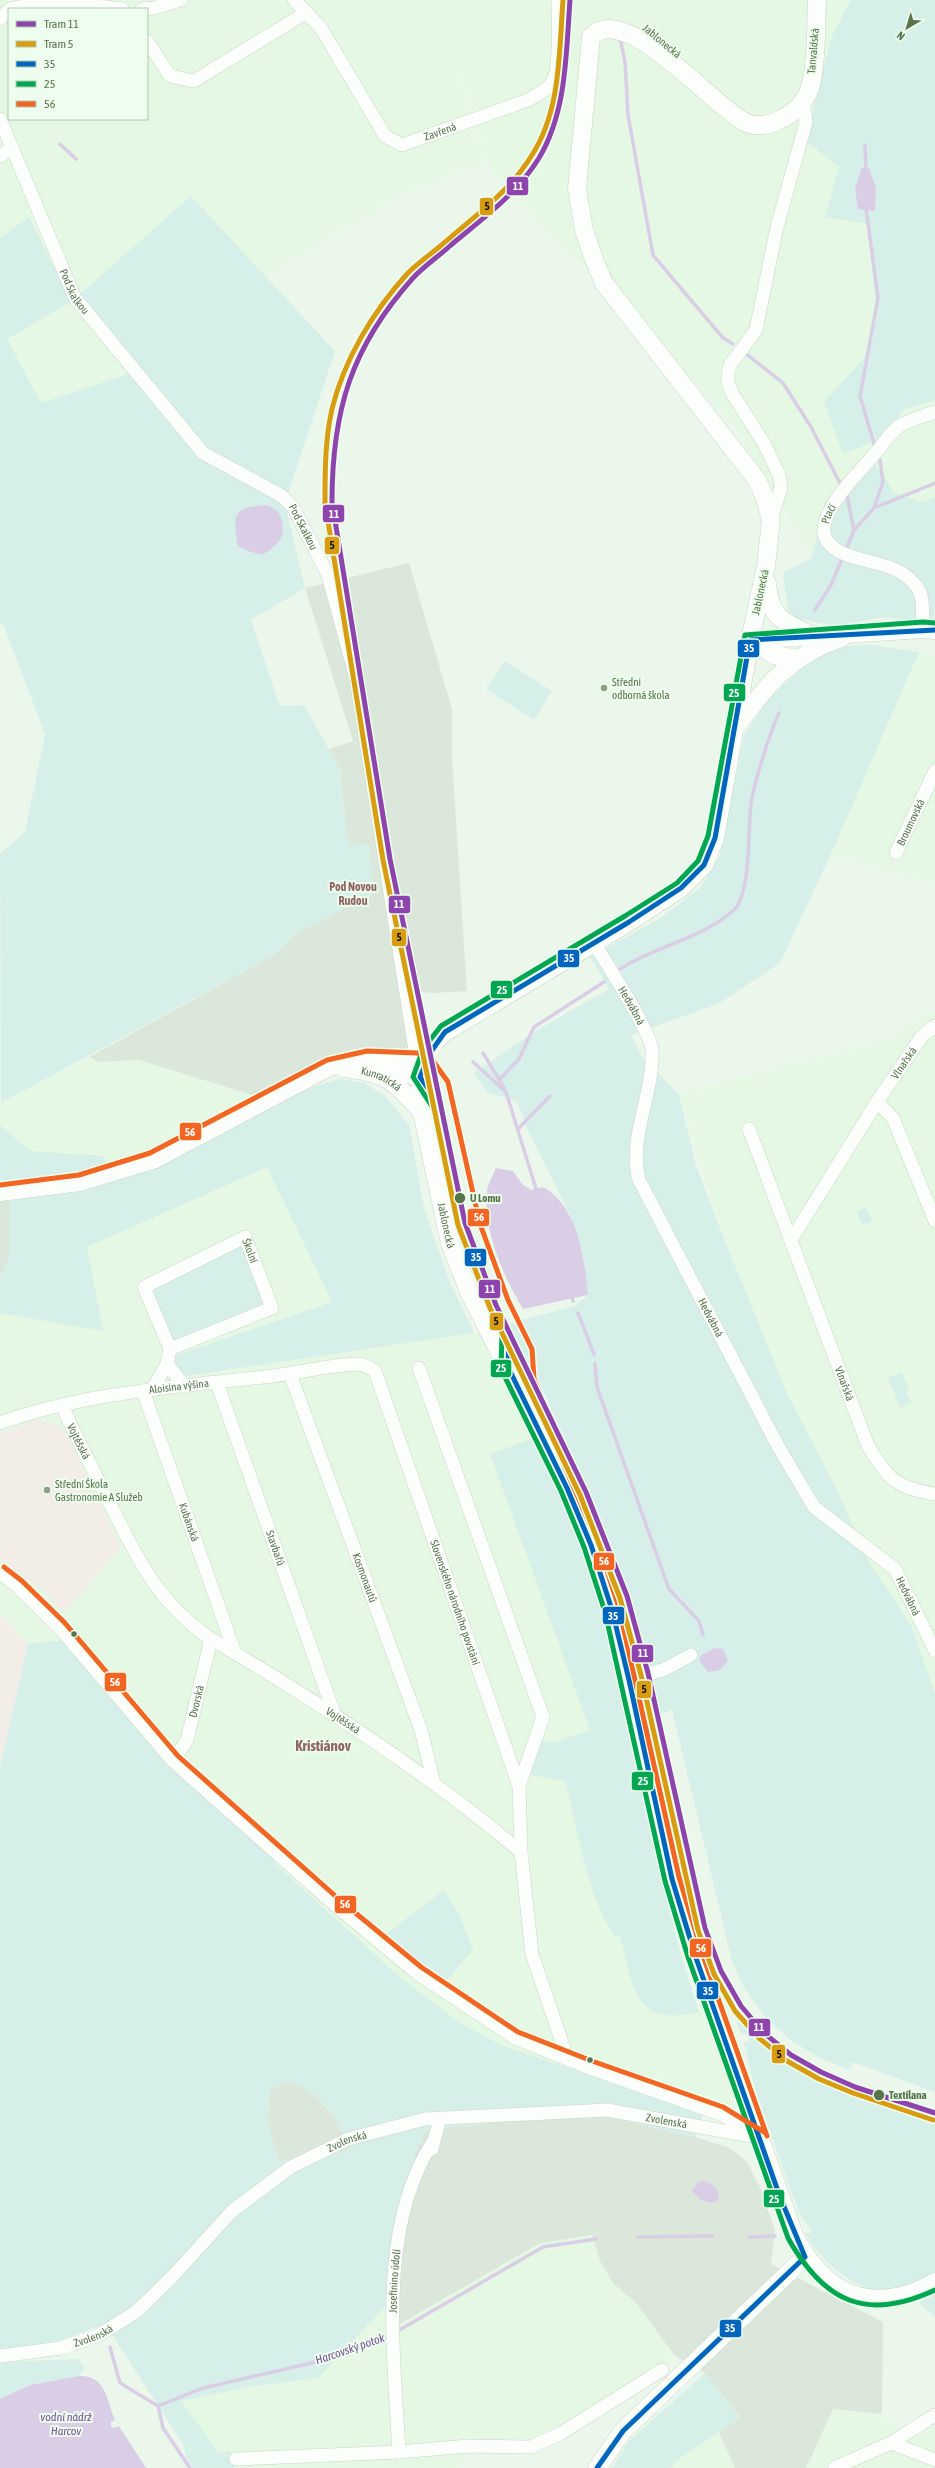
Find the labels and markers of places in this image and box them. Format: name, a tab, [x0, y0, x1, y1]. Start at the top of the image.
place label: Střední odborná škola	[612, 676, 670, 701]
marker: Střední odborná škola	[599, 683, 609, 693]
marker: U Lomu	[453, 1191, 467, 1205]
place label: U Lomu	[470, 1192, 501, 1204]
place label: Střední Škola Gastronomie A Služeb	[55, 1478, 143, 1503]
marker: Střední Škola Gastronomie A Služeb	[42, 1485, 52, 1495]
unlabelled marker	[69, 1629, 79, 1639]
unlabelled marker	[585, 2055, 595, 2065]
marker: Textilana	[872, 2088, 886, 2102]
place label: Textilana	[889, 2089, 927, 2101]

